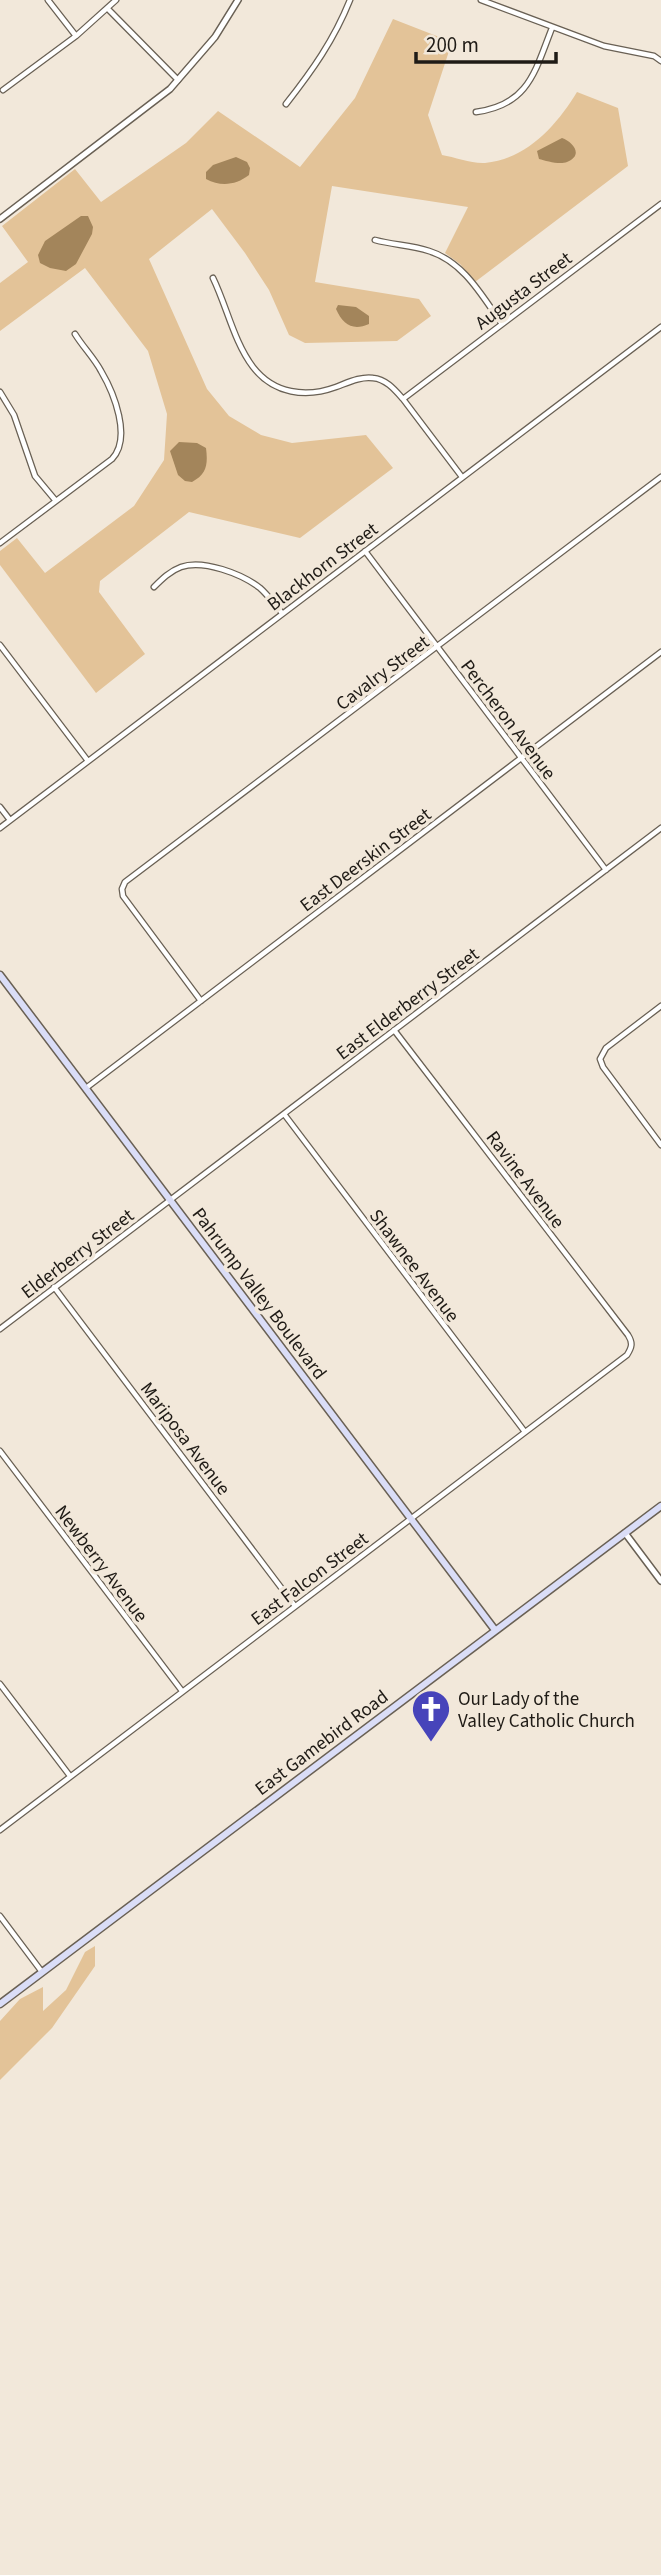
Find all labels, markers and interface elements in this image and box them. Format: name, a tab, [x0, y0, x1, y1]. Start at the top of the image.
scale bar	[416, 21, 556, 65]
text: 200 m	[426, 30, 479, 60]
street label: Augusta Street	[470, 245, 578, 337]
street label: Blackhorn Street	[262, 516, 384, 618]
street label: Cavalry Street	[331, 629, 436, 717]
street label: Percheron Avenue	[454, 654, 562, 786]
street label: East Deerskin Street	[295, 801, 438, 919]
street label: East Elderberry Street	[331, 941, 485, 1067]
street label: Ravine Avenue	[479, 1125, 571, 1234]
street label: Elderberry Street	[16, 1202, 141, 1306]
street label: Pahrump Valley Boulevard	[185, 1202, 332, 1385]
street label: Shawnee Avenue	[362, 1204, 465, 1328]
street label: Mariposa Avenue	[133, 1377, 236, 1501]
street label: Newberry Avenue	[48, 1500, 154, 1628]
street label: East Falcon Street	[246, 1526, 375, 1632]
street label: East Gamebird Road	[250, 1684, 394, 1802]
place label: Our Lady of the Valley Catholic Church	[458, 1686, 635, 1735]
church icon: Our Lady of the Valley Catholic Church	[410, 1688, 452, 1743]

